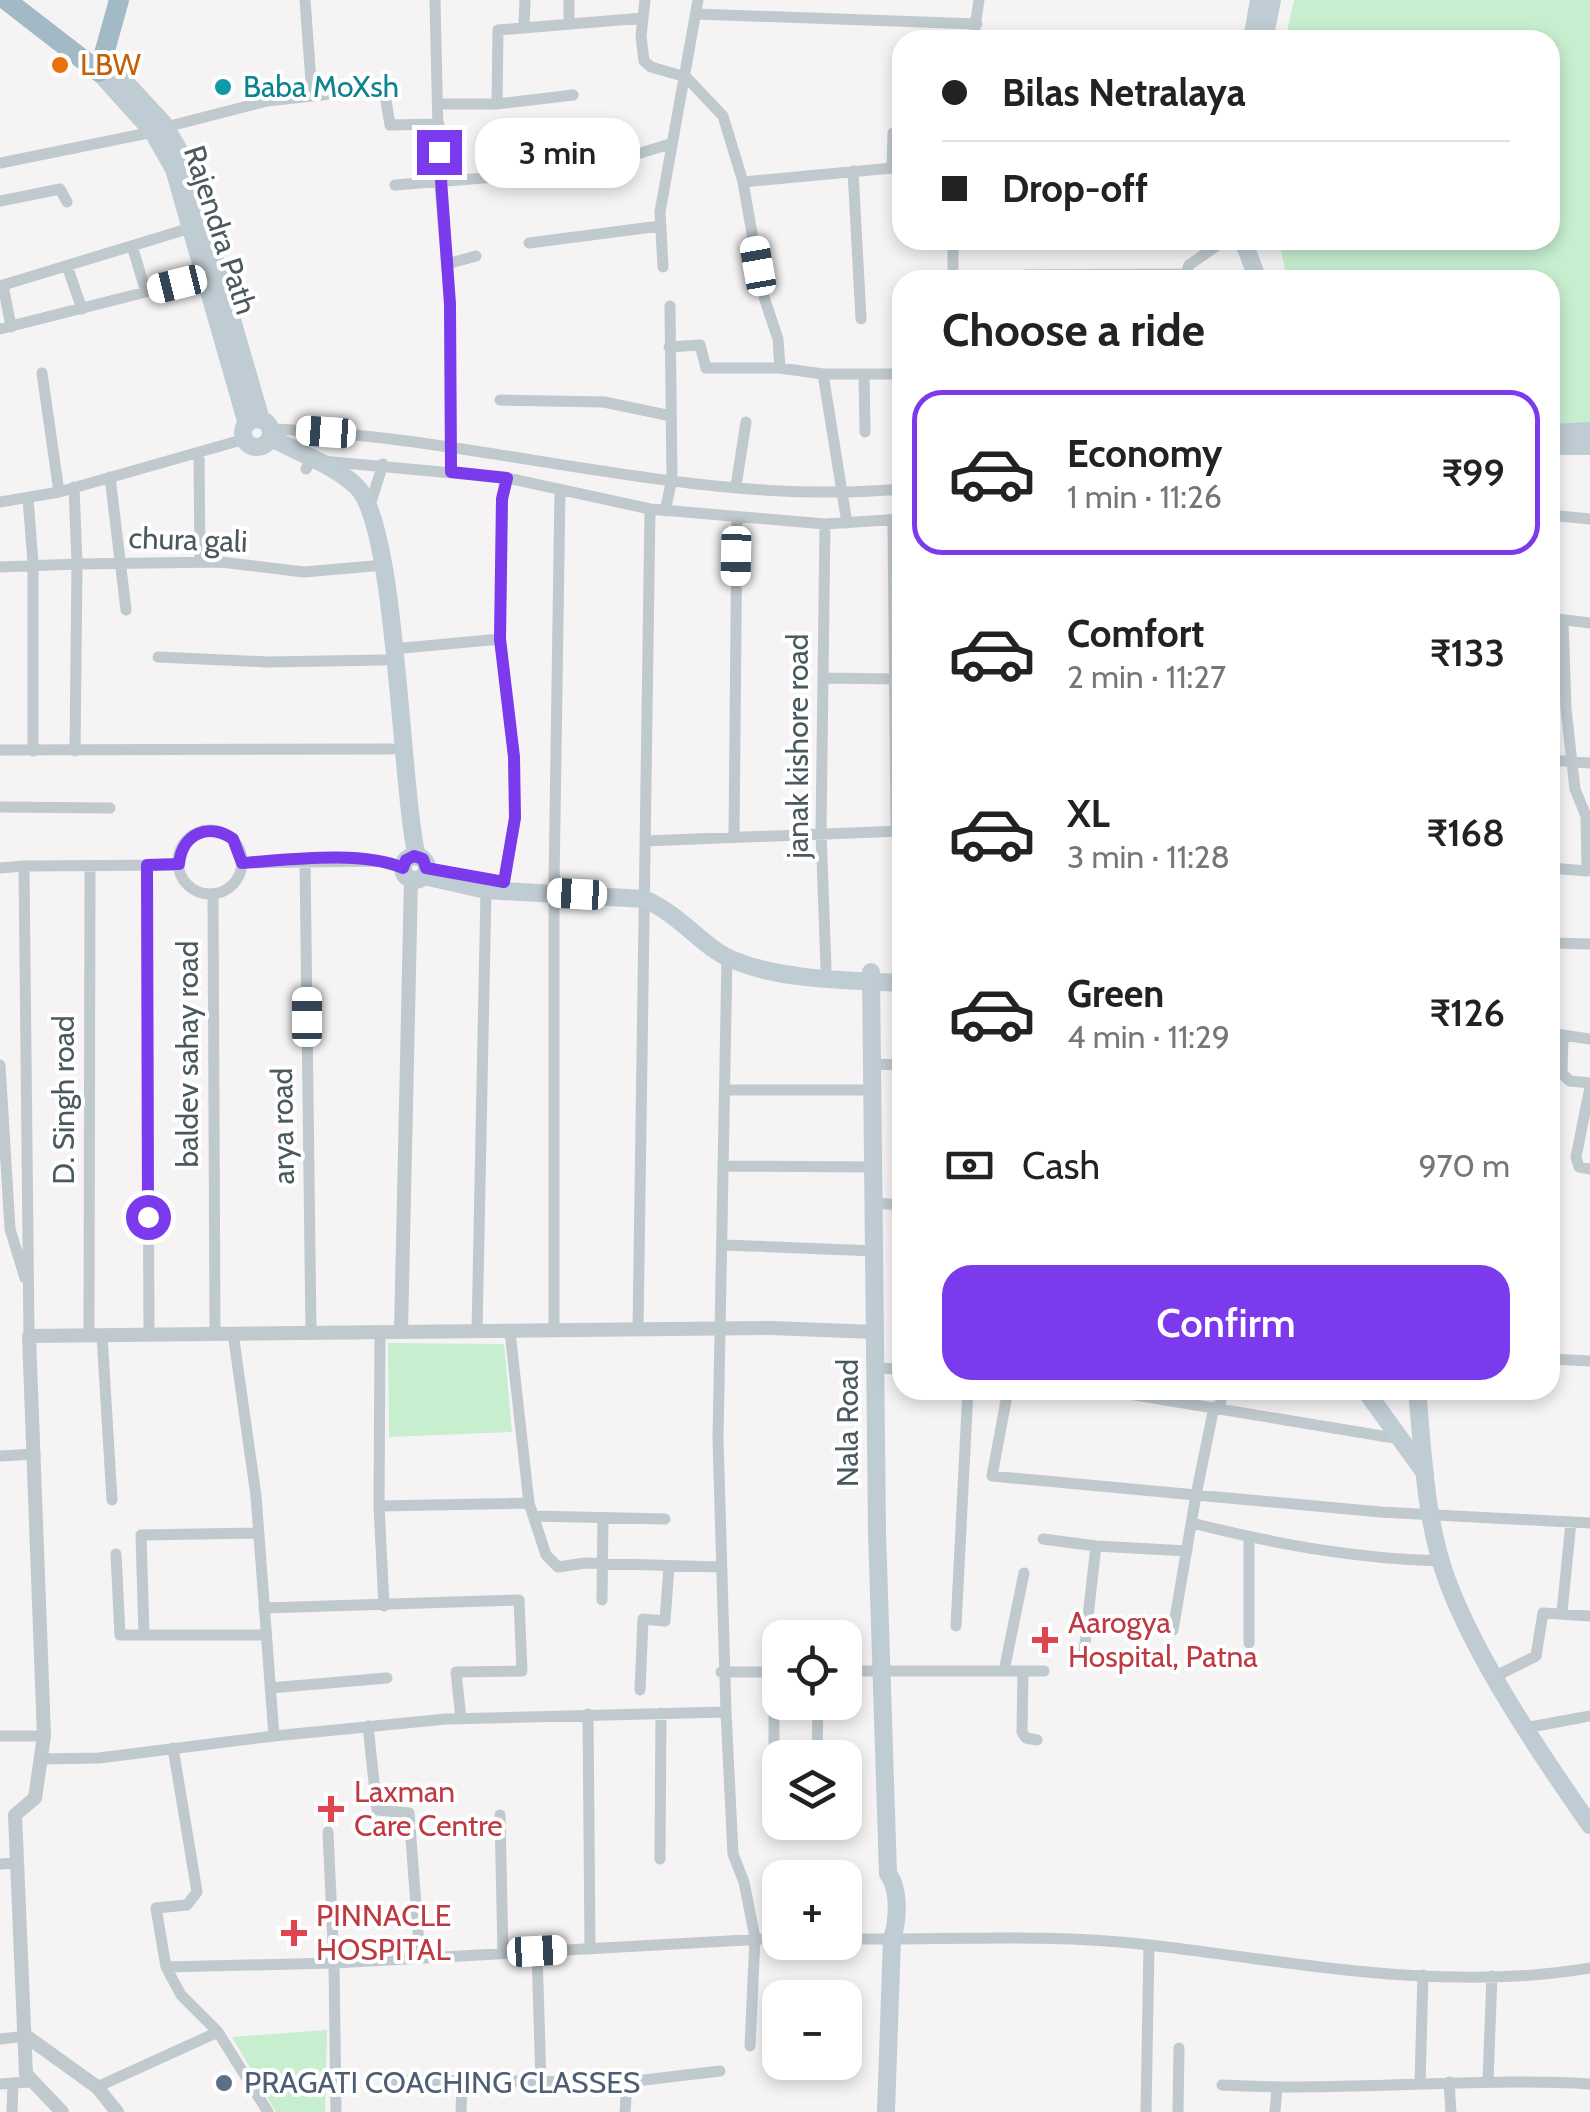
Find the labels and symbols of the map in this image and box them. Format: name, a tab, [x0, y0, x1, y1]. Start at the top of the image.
place label: LBW	[80, 46, 142, 83]
marker: LBW	[49, 54, 71, 76]
place label: Baba MoXsh	[243, 68, 399, 105]
marker: Baba MoXsh	[212, 76, 234, 98]
callout: 3 min	[474, 117, 639, 187]
route end	[417, 130, 462, 175]
street label: Rajendra Path	[176, 141, 265, 319]
car	[738, 234, 778, 298]
car	[144, 262, 210, 306]
car	[295, 415, 357, 449]
street label: chura gali	[128, 519, 248, 560]
car	[720, 526, 752, 586]
street label: janak kishore road	[779, 634, 816, 859]
car	[546, 877, 608, 911]
street label: baldev sahay road	[169, 941, 206, 1167]
car	[292, 987, 322, 1047]
street label: D. Singh road	[45, 1015, 82, 1185]
street label: arya road	[263, 1067, 302, 1185]
route start	[126, 1195, 171, 1240]
street label: Nala Road	[829, 1359, 866, 1487]
place label: Aarogya Hospital, Patna	[1068, 1604, 1258, 1675]
marker: Aarogya Hospital, Patna	[1032, 1627, 1058, 1653]
place label: Laxman Care Centre	[354, 1773, 503, 1844]
marker: Laxman Care Centre	[318, 1796, 344, 1822]
place label: PINNACLE HOSPITAL	[316, 1897, 451, 1968]
marker: PINNACLE HOSPITAL	[281, 1920, 307, 1946]
car	[506, 1934, 568, 1968]
place label: PRAGATI COACHING CLASSES	[244, 2064, 640, 2101]
marker: PRAGATI COACHING CLASSES	[213, 2072, 235, 2094]

